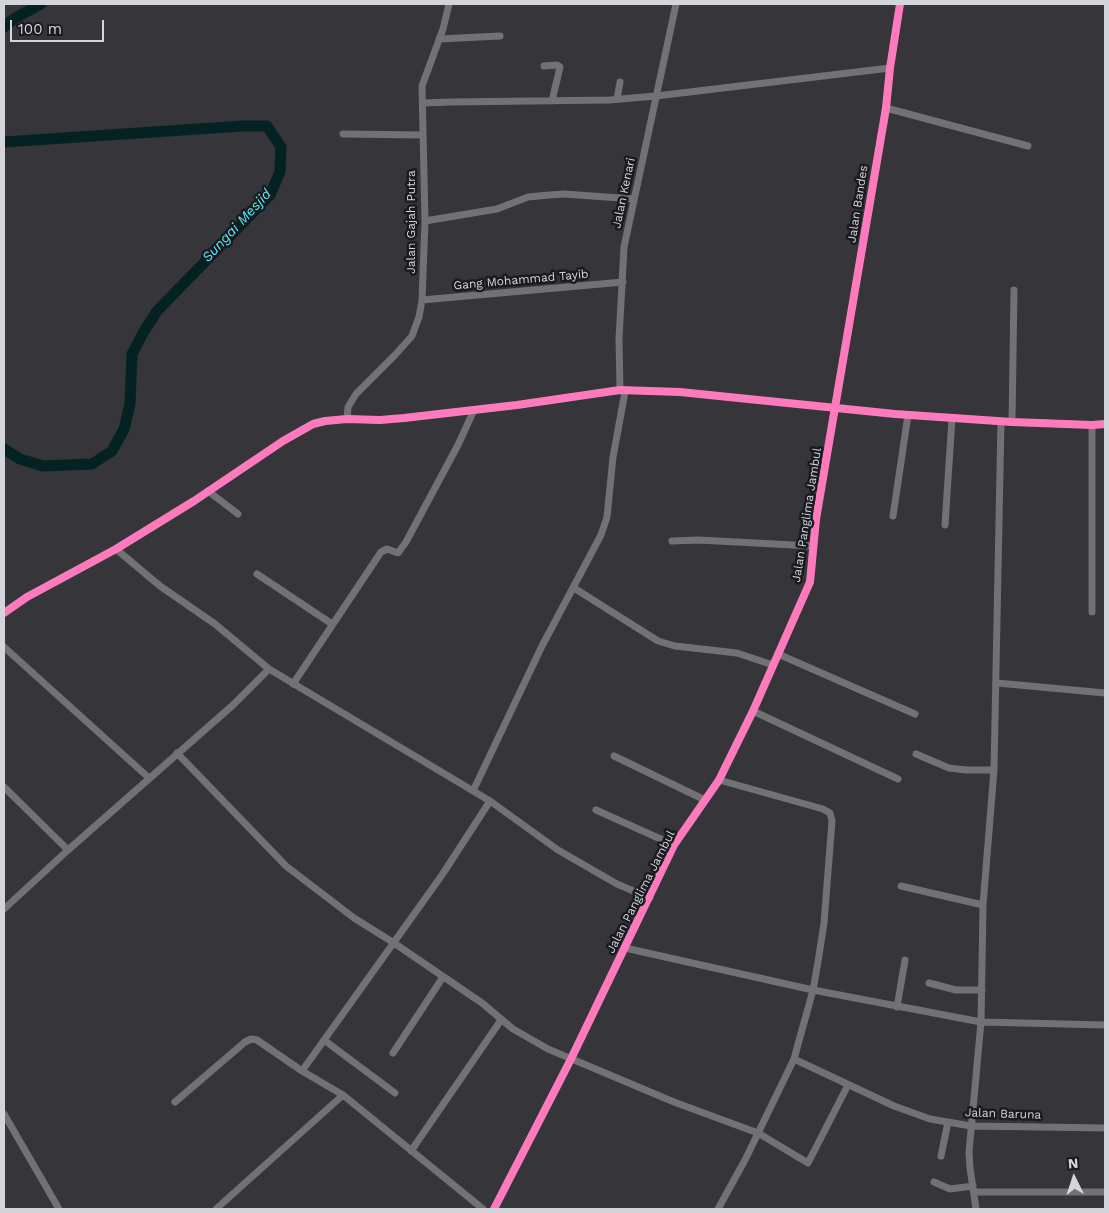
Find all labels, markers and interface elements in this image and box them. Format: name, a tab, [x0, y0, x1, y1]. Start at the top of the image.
scale bar	[12, 10, 106, 42]
text: 100 m	[18, 20, 62, 38]
street label: Jalan Kenari	[609, 156, 639, 230]
street label: Jalan Bandes	[845, 164, 871, 244]
street label: Jalan Gajah Putra	[404, 170, 418, 274]
water label: Sungai Mesjid	[199, 186, 275, 266]
street label: Gang Mohammad Tayib	[453, 267, 589, 293]
street label: Jalan Panglima Jambul	[789, 447, 825, 583]
street label: Jalan Panglima Jambul	[604, 828, 678, 956]
street label: Jalan Baruna	[965, 1105, 1041, 1123]
north arrow	[1049, 1153, 1099, 1203]
text: N	[1067, 1155, 1079, 1171]

